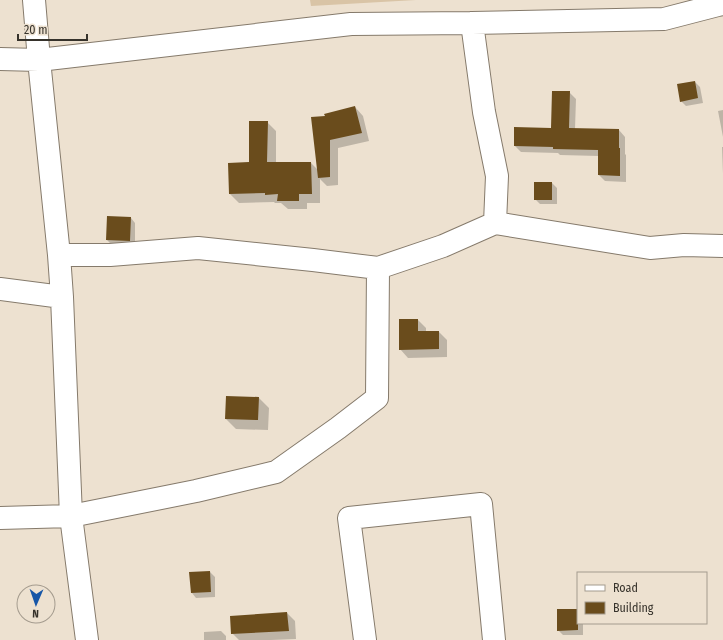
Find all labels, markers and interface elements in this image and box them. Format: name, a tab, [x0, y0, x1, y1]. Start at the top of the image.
scale bar	[18, 16, 87, 42]
text: 20 m	[24, 23, 48, 37]
legend	[577, 572, 707, 624]
text: Road	[613, 581, 638, 595]
north arrow	[16, 584, 56, 624]
text: Building	[613, 601, 654, 615]
text: N	[32, 607, 39, 620]

